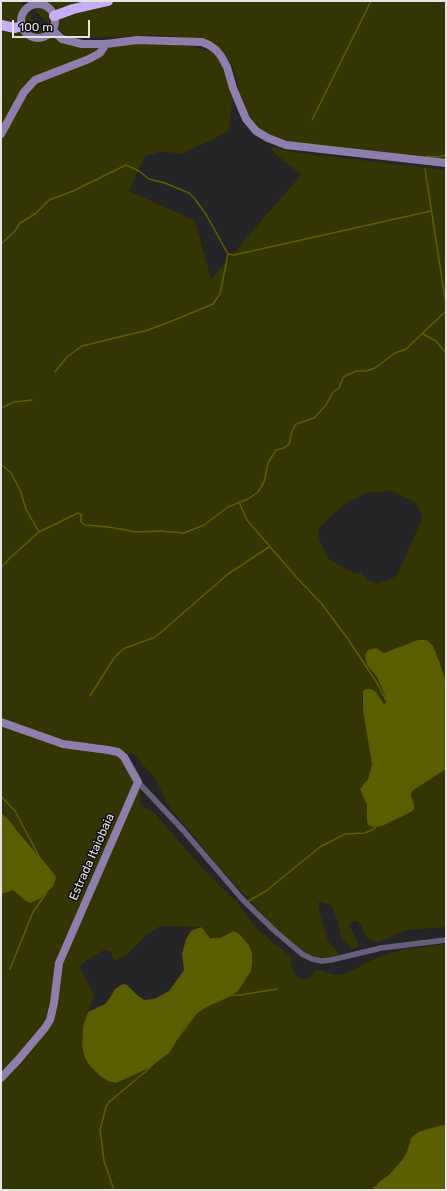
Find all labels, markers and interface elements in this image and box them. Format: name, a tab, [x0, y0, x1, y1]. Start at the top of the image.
scale bar	[14, 12, 92, 38]
text: 100 m	[19, 20, 53, 34]
street label: Estrada Itaiobaia	[66, 811, 118, 903]

